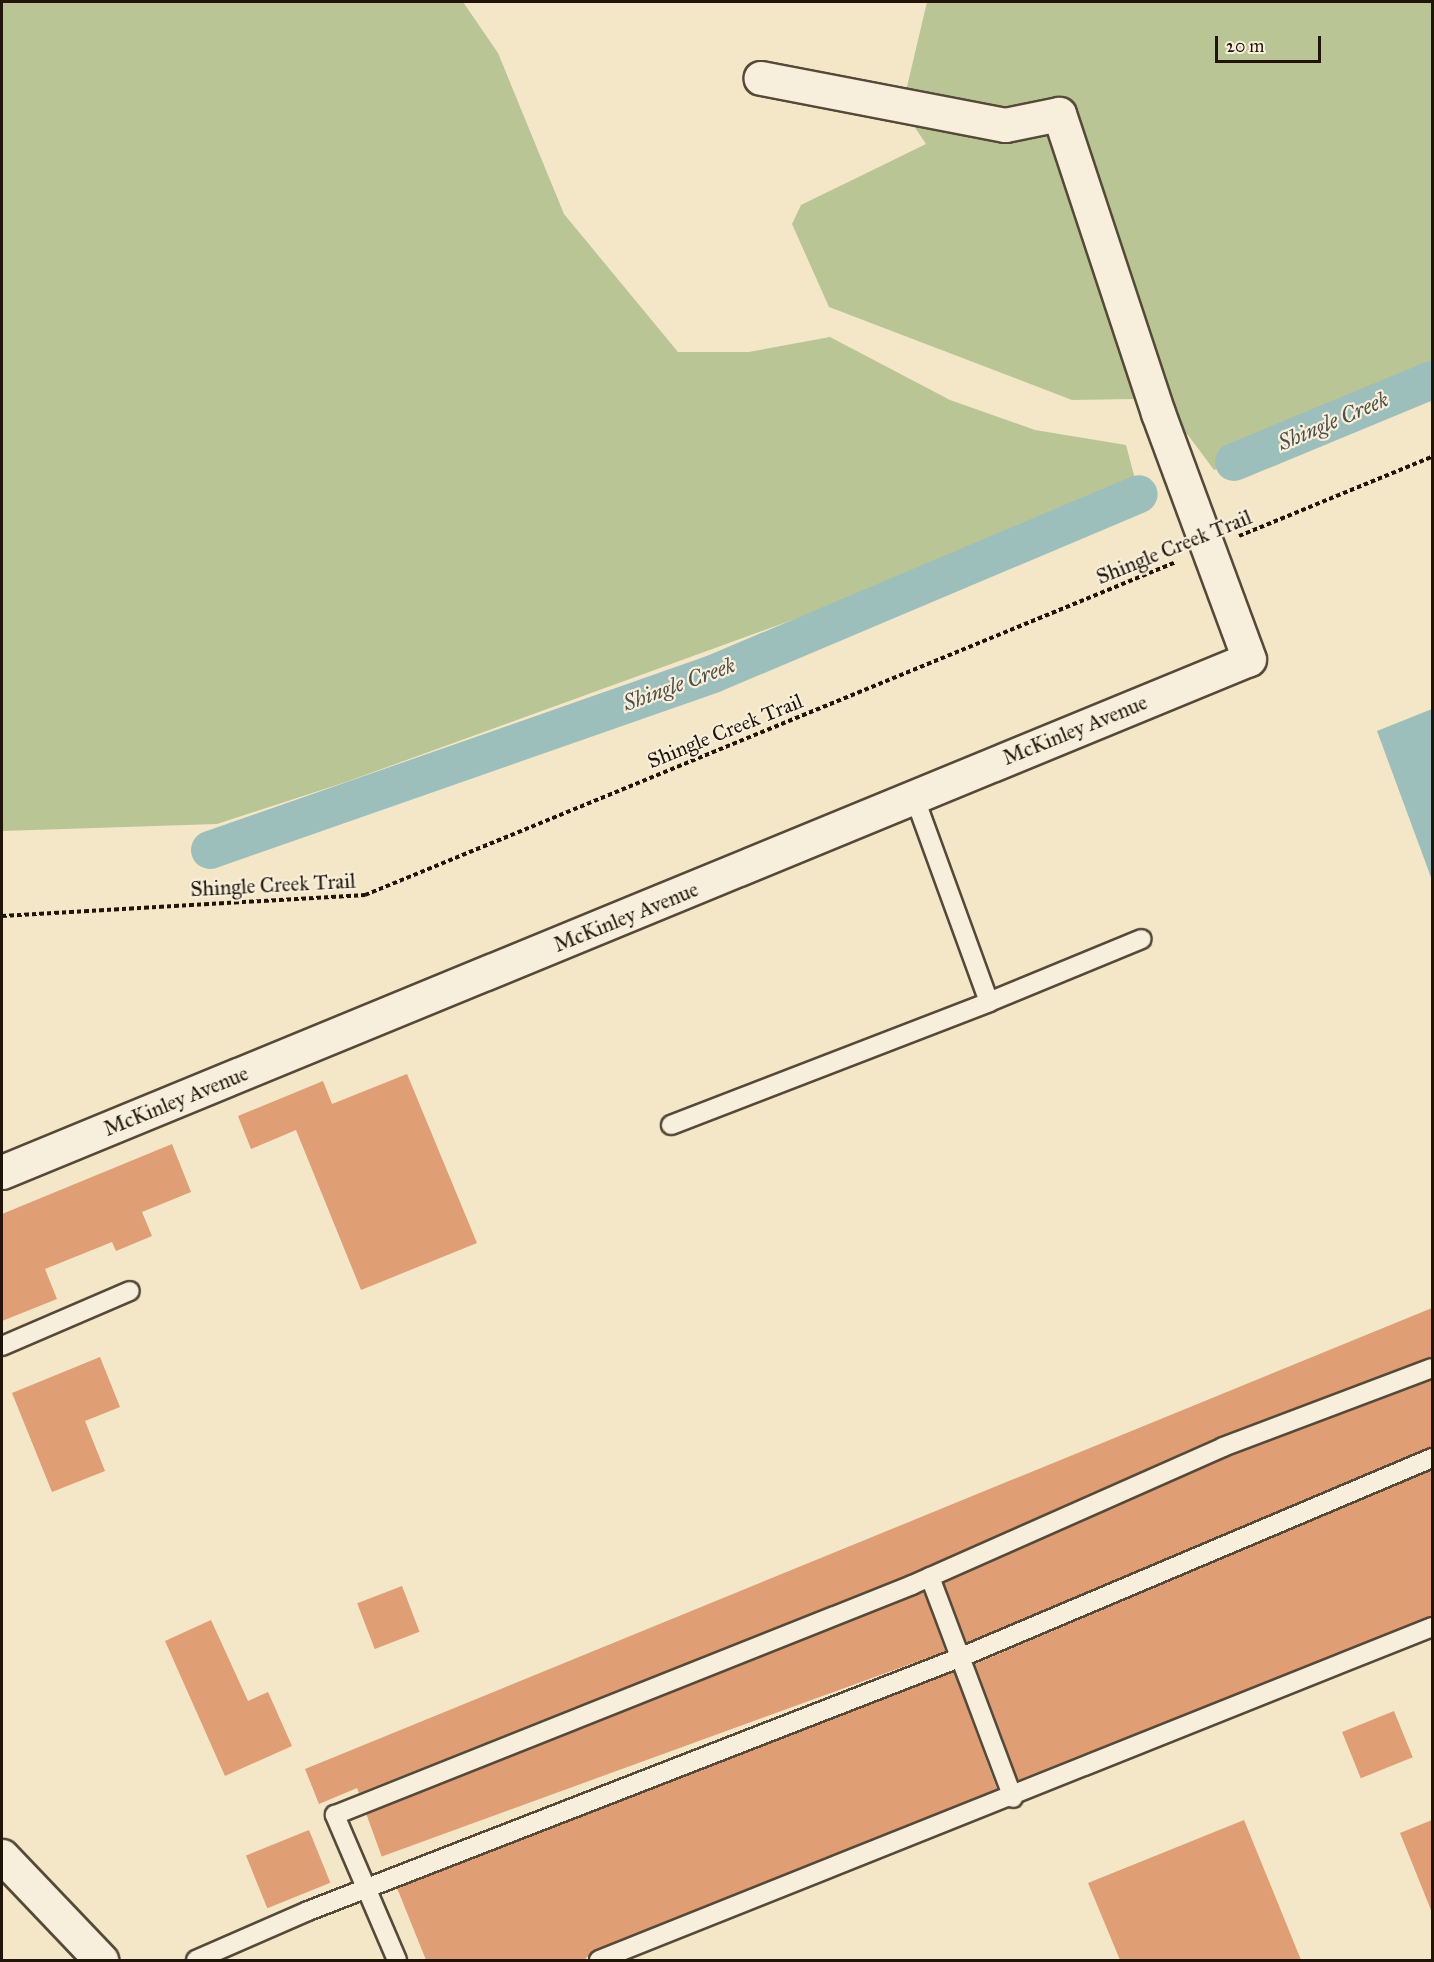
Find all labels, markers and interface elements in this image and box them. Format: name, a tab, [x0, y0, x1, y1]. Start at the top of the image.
scale bar	[1218, 24, 1324, 62]
text: 20 m	[1226, 35, 1264, 57]
water label: Shingle Creek	[1274, 386, 1392, 456]
street label: Shingle Creek Trail	[1093, 504, 1255, 590]
water label: Shingle Creek	[619, 651, 739, 717]
street label: Shingle Creek Trail	[644, 688, 806, 774]
street label: McKinley Avenue	[999, 690, 1151, 770]
street label: Shingle Creek Trail	[190, 868, 356, 902]
street label: McKinley Avenue	[550, 877, 702, 957]
street label: McKinley Avenue	[100, 1061, 252, 1141]

